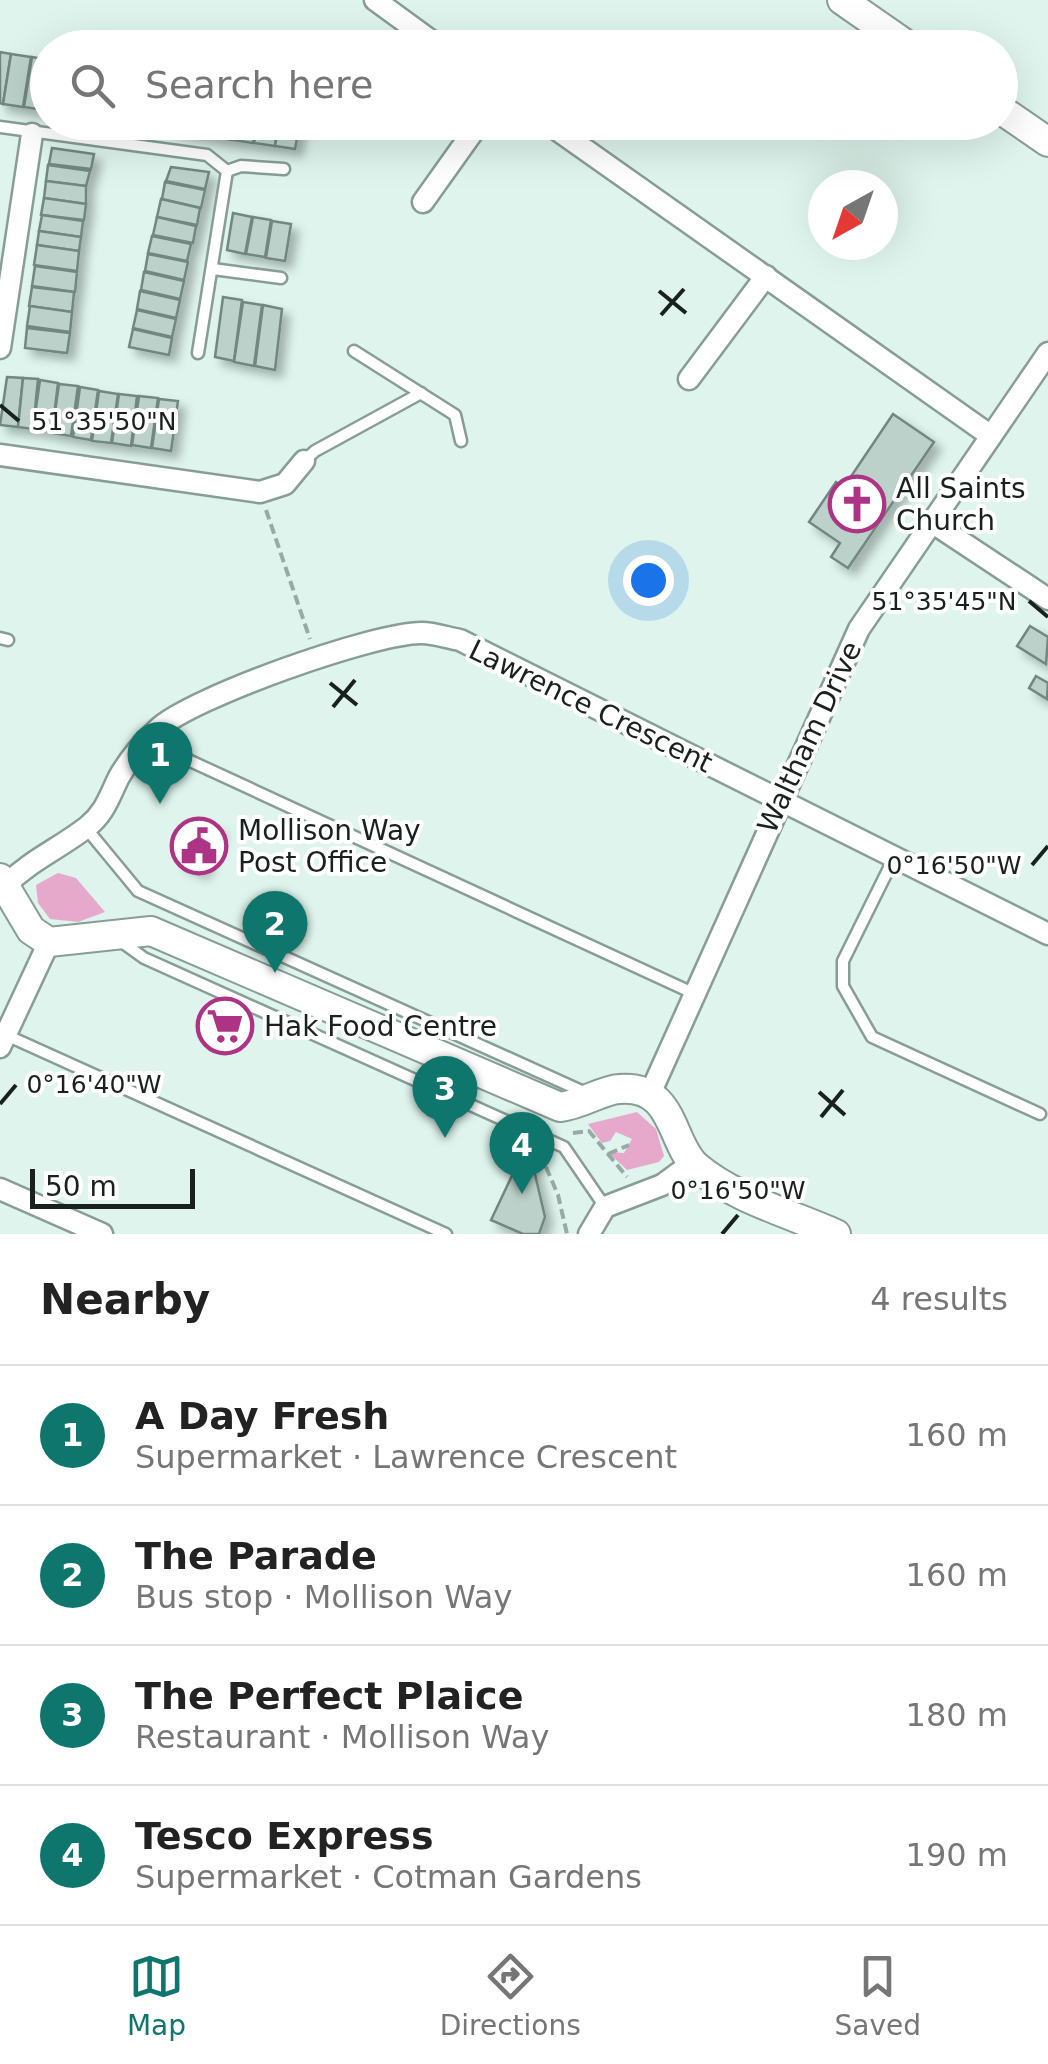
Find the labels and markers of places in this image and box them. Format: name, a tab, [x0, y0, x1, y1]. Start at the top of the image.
place label: All Saints Church	[896, 472, 1026, 537]
church icon: All Saints Church	[827, 474, 887, 534]
pin: 1	[128, 722, 192, 804]
place label: Mollison Way Post Office	[238, 814, 421, 879]
public building icon: Mollison Way Post Office	[169, 816, 229, 876]
pin: 2	[242, 890, 308, 973]
supermarket icon: Hak Food Centre	[195, 996, 255, 1056]
place label: Hak Food Centre	[264, 1010, 497, 1043]
pin: 3	[412, 1056, 478, 1138]
pin: 4	[490, 1112, 554, 1194]

